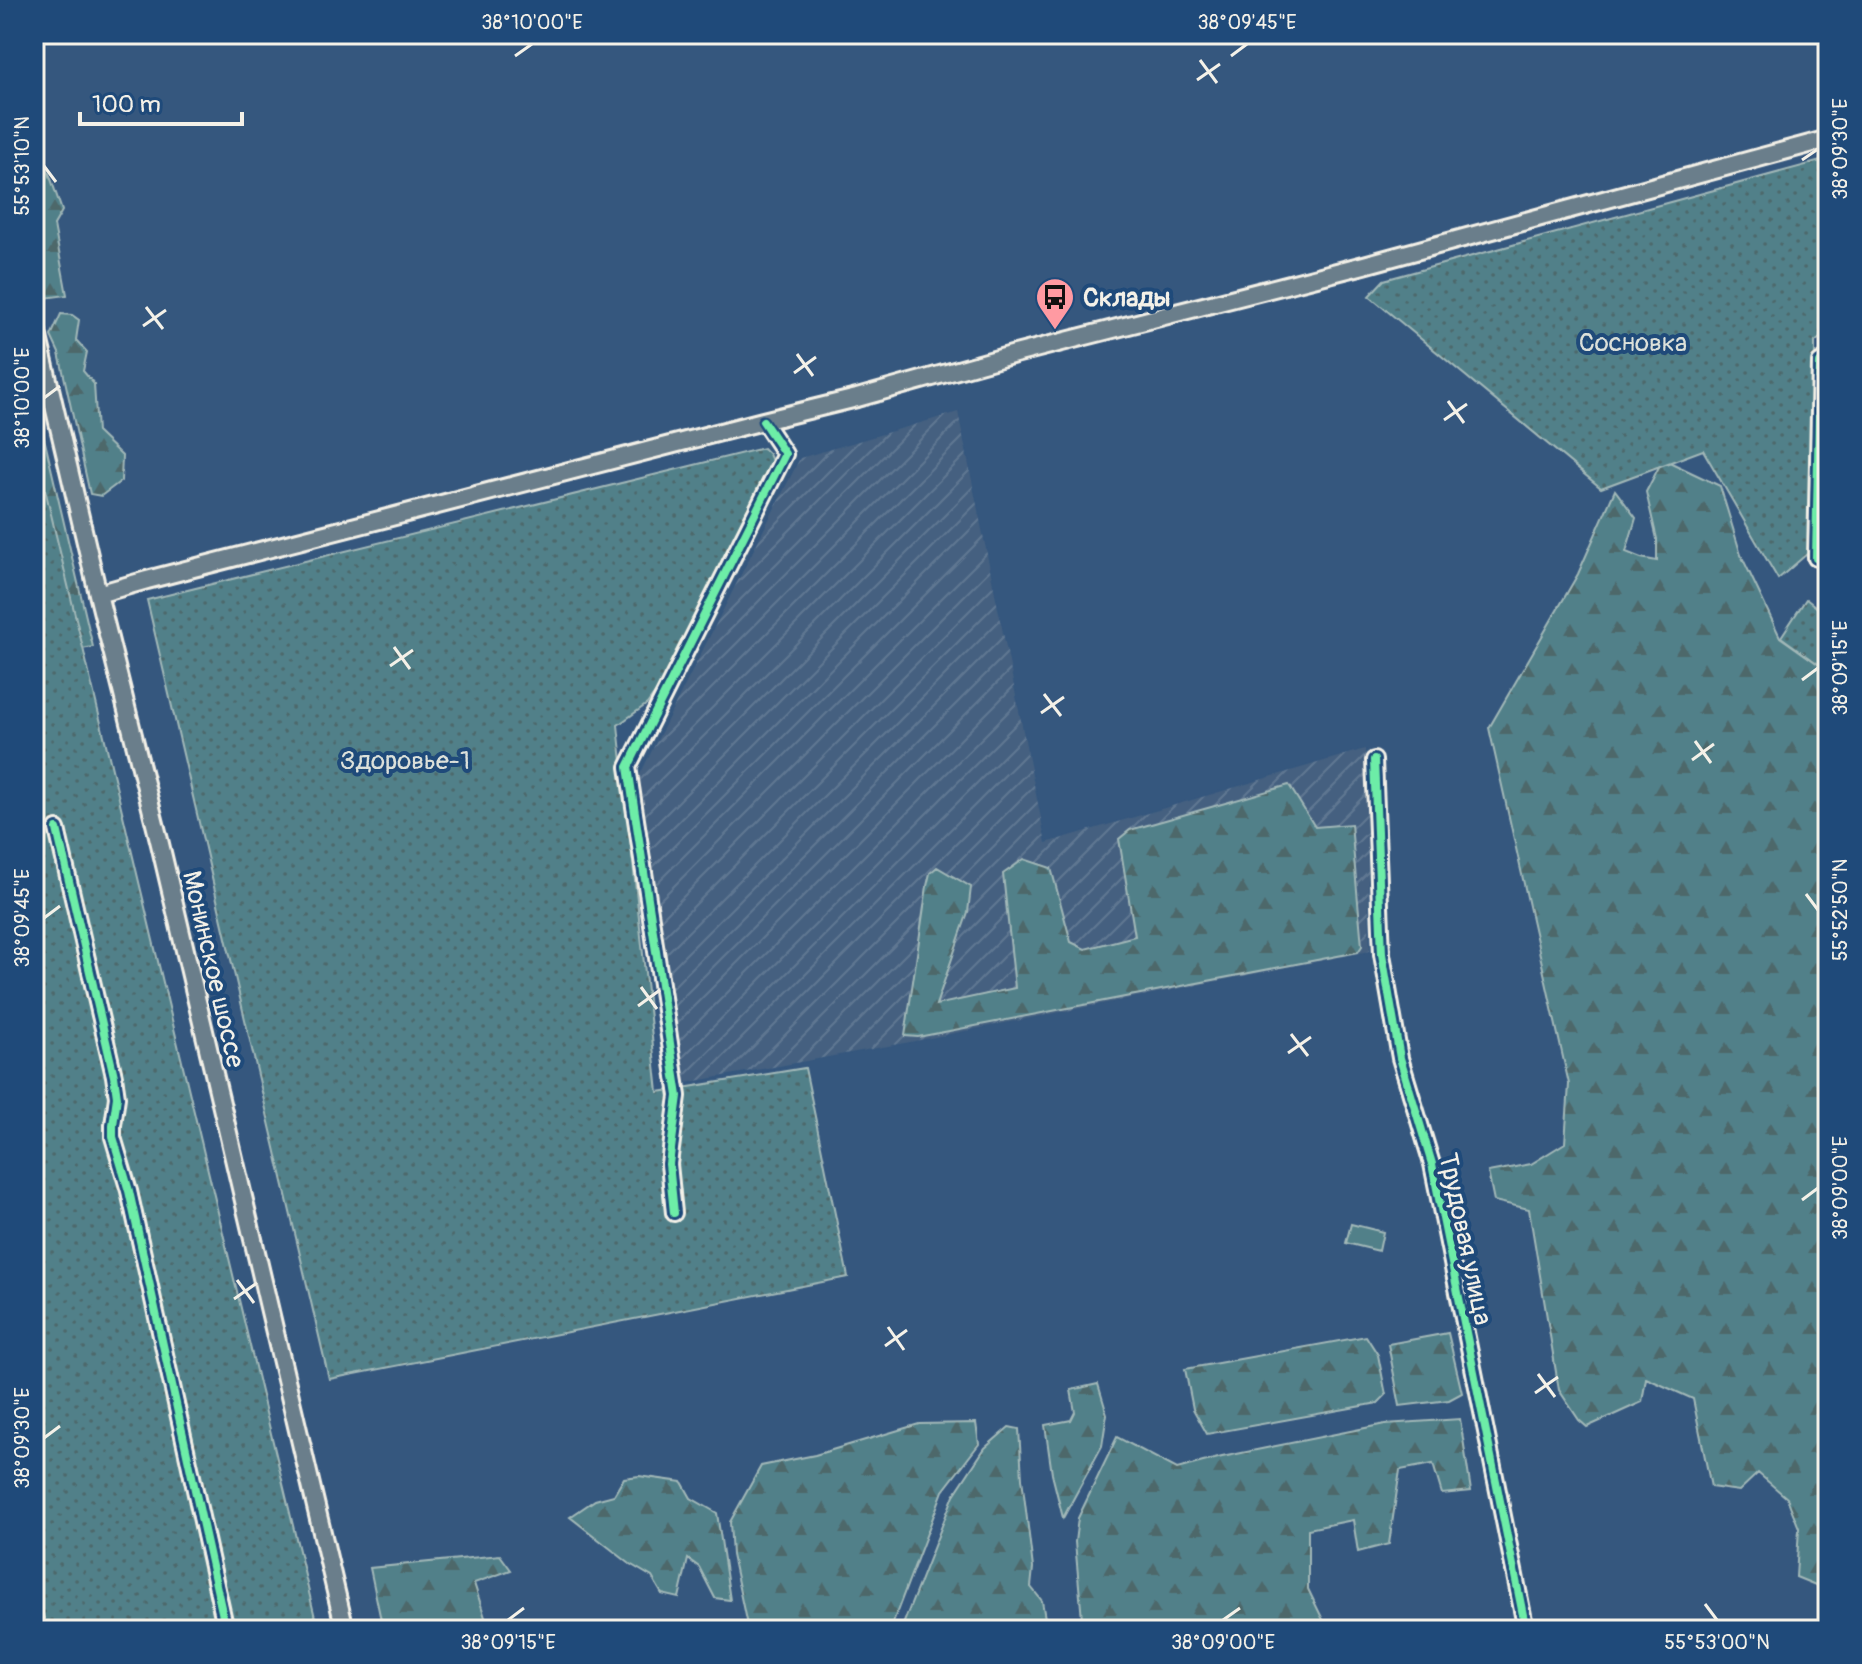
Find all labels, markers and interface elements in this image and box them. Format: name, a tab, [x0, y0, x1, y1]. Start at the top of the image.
text: 38°10'00"E	[481, 10, 583, 35]
text: 38°09'45"E	[1198, 10, 1296, 35]
scale bar	[80, 76, 242, 126]
text: 100 m	[92, 90, 161, 119]
text: 38°09'30"E	[1828, 98, 1853, 200]
text: 55°53'10"N	[10, 116, 35, 216]
bus stop icon: Склады	[1034, 276, 1076, 331]
place label: Склады	[1083, 282, 1171, 314]
park label: Сосновка	[1579, 327, 1687, 359]
text: 38°10'00"E	[10, 347, 35, 449]
text: 38°09'15"E	[1828, 620, 1853, 716]
park label: Здоровье-1	[340, 745, 470, 777]
text: 55°52'50"N	[1828, 859, 1853, 961]
street label: Монинское шоссе	[175, 868, 251, 1071]
text: 38°09'45"E	[10, 869, 35, 967]
text: 38°09'00"E	[1828, 1136, 1853, 1240]
street label: Трудовая улица	[1431, 1150, 1499, 1328]
text: 38°09'30"E	[10, 1387, 35, 1489]
text: 38°09'15"E	[460, 1630, 556, 1655]
text: 38°09'00"E	[1171, 1630, 1275, 1655]
text: 55°53'00"N	[1664, 1630, 1770, 1655]

